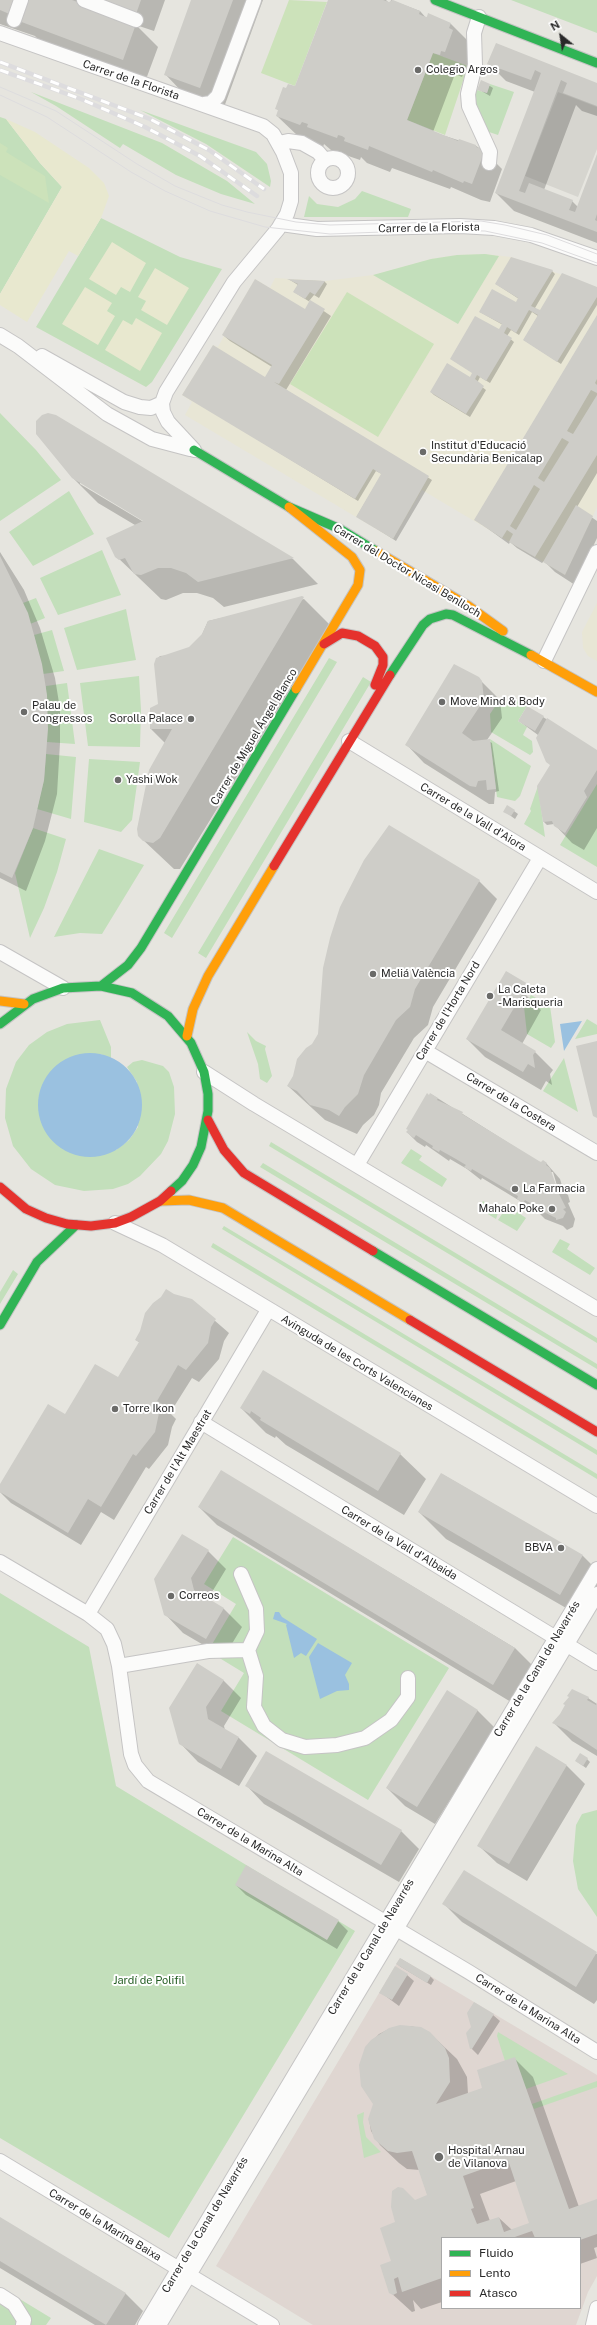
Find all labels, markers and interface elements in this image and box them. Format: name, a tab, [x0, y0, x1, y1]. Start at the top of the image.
north arrow	[541, 16, 581, 56]
text: N	[548, 18, 562, 33]
street label: Carrer de la Florista	[81, 57, 181, 103]
place label: Colegio Argos	[426, 63, 498, 77]
marker: Colegio Argos	[413, 65, 423, 75]
street label: Carrer de la Florista	[378, 221, 480, 235]
place label: Institut d'Educació Secundària Benicalap	[431, 439, 542, 465]
marker: Institut d'Educació Secundària Benicalap	[418, 447, 428, 457]
street label: Carrer del Doctor Nicasi Benlloch	[331, 522, 483, 620]
street label: Carrer de Miguel Ángel Blanco	[208, 666, 300, 808]
place label: Move Mind & Body	[450, 695, 545, 709]
marker: Move Mind & Body	[437, 697, 447, 707]
place label: Palau de Congressos	[32, 699, 92, 725]
marker: Palau de Congressos	[19, 707, 29, 717]
place label: Sorolla Palace	[109, 712, 183, 726]
marker: Sorolla Palace	[186, 714, 196, 724]
place label: Yashi Wok	[126, 773, 178, 787]
marker: Yashi Wok	[113, 775, 123, 785]
street label: Carrer de la Vall d'Aiora	[418, 780, 528, 854]
street label: Carrer de l'Horta Nord	[413, 959, 483, 1063]
place label: Meliá València	[381, 967, 455, 981]
marker: Meliá València	[368, 969, 378, 979]
place label: La Caleta -Marisqueria	[498, 983, 563, 1009]
marker: La Caleta -Marisqueria	[485, 991, 495, 1001]
street label: Carrer de la Costera	[464, 1070, 558, 1134]
place label: La Farmacia	[523, 1182, 585, 1196]
marker: La Farmacia	[510, 1184, 520, 1194]
place label: Mahalo Poke	[479, 1202, 544, 1216]
marker: Mahalo Poke	[547, 1204, 557, 1214]
street label: Avinguda de les Corts Valencianes	[279, 1312, 435, 1414]
place label: Torre Ikon	[123, 1402, 174, 1416]
marker: Torre Ikon	[110, 1404, 120, 1414]
street label: Carrer de l'Alt Maestrat	[141, 1407, 215, 1517]
street label: Carrer de la Vall d'Albaida	[339, 1503, 459, 1583]
place label: BBVA	[524, 1541, 553, 1555]
marker: BBVA	[556, 1543, 566, 1553]
place label: Correos	[179, 1589, 219, 1603]
marker: Correos	[166, 1591, 176, 1601]
street label: Carrer de la Canal de Navarrés	[491, 1599, 583, 1739]
street label: Carrer de la Marina Alta	[194, 1805, 306, 1879]
street label: Carrer de la Canal de Navarrés	[325, 1877, 417, 2017]
street label: Carrer de la Marina Alta	[473, 1971, 583, 2047]
park label: Jardí de Polifil	[113, 1974, 185, 1988]
place label: Hospital Arnau de Vilanova	[448, 2144, 525, 2170]
marker: Hospital Arnau de Vilanova	[433, 2151, 445, 2163]
street label: Carrer de la Canal de Navarrés	[159, 2155, 251, 2295]
street label: Carrer de la Marina Baixa	[46, 2186, 164, 2264]
legend	[441, 2237, 581, 2309]
text: Fluido	[479, 2246, 514, 2260]
text: Lento	[479, 2266, 510, 2280]
text: Atasco	[479, 2286, 517, 2300]

